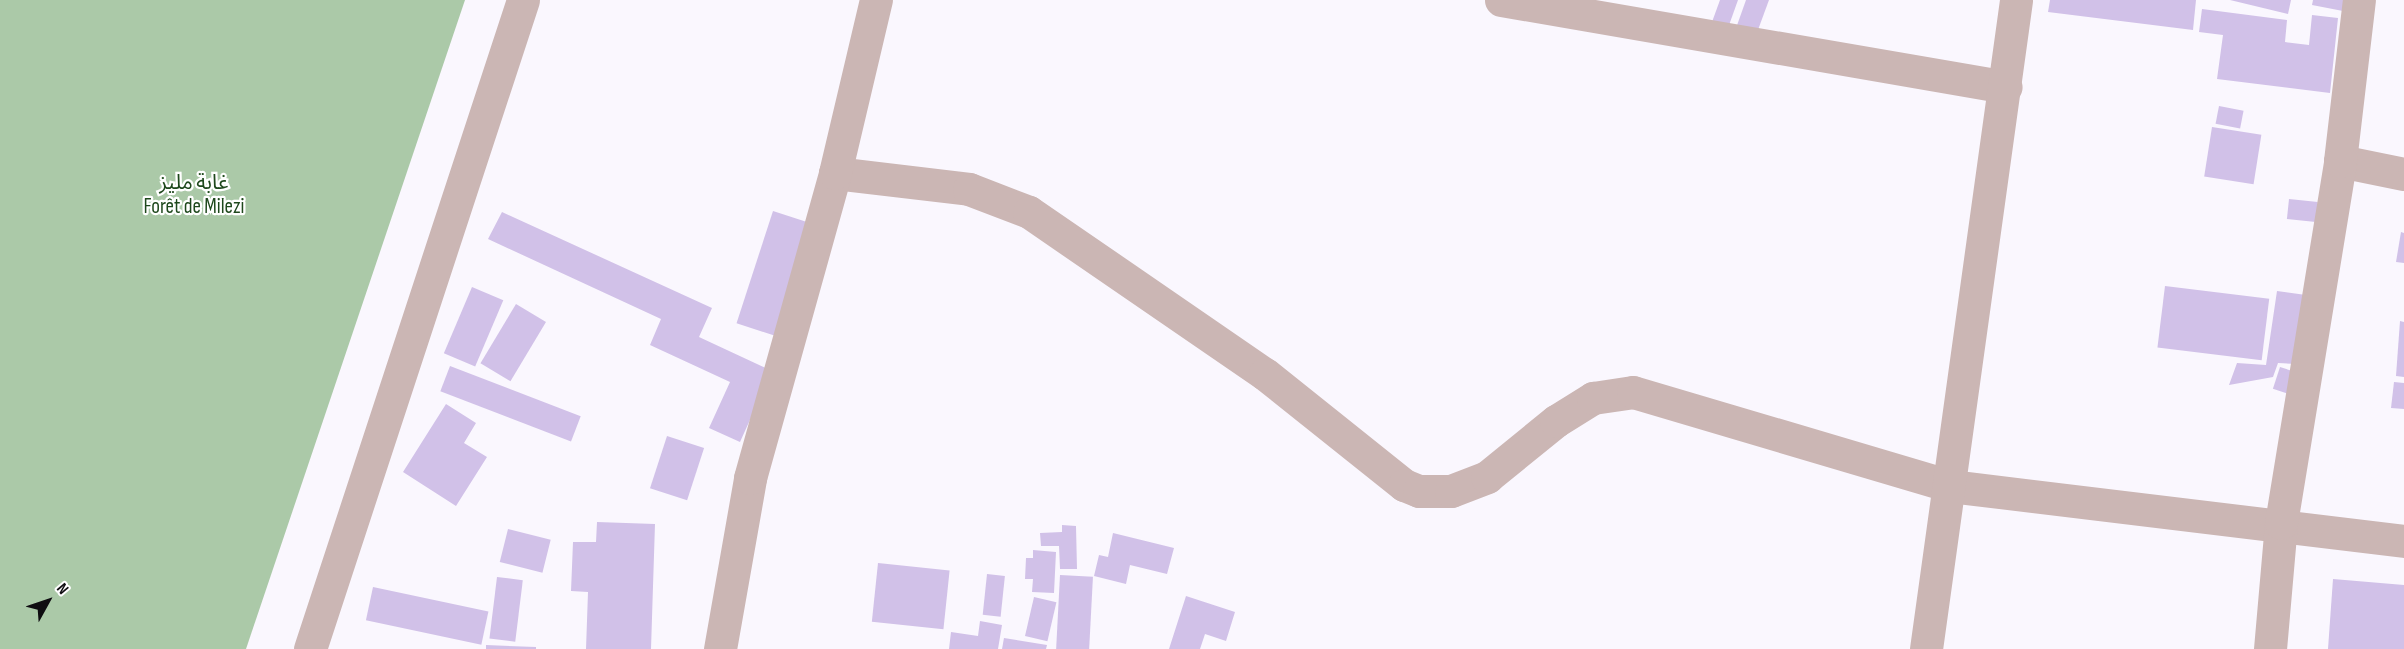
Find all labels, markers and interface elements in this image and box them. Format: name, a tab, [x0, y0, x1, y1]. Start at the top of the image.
park label: غابة مليز Forêt de Milezi	[144, 170, 244, 220]
north arrow	[18, 571, 78, 631]
text: N	[52, 580, 72, 598]

